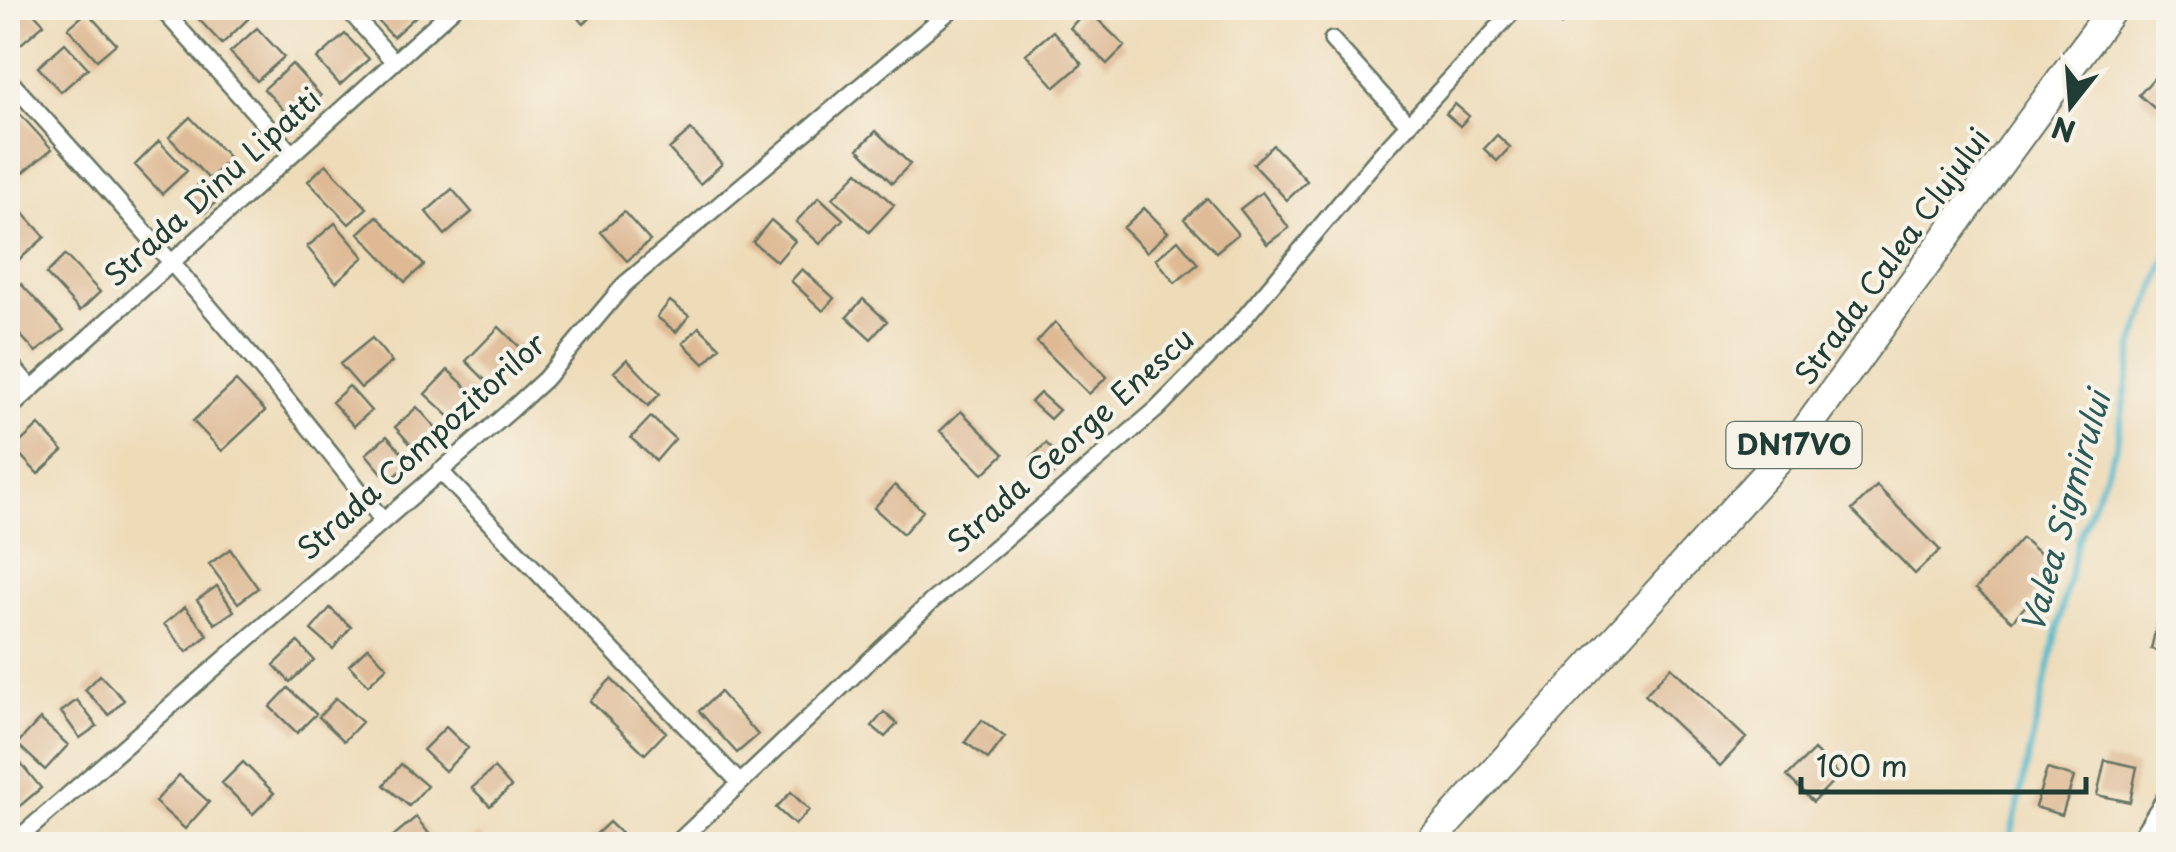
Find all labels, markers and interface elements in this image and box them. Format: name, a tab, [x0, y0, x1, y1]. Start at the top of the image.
north arrow	[2021, 55, 2121, 155]
street label: Strada Dinu Lipatti	[93, 76, 330, 296]
text: N	[2046, 107, 2080, 154]
street label: Strada Calea Clujului	[1782, 118, 2000, 393]
street label: Strada George Enescu	[936, 316, 1203, 563]
street label: Strada Compozitorilor	[286, 321, 555, 569]
water label: Valea Sigmirului	[2007, 382, 2122, 637]
road number: DN17VO	[1726, 422, 1862, 468]
scale bar	[1801, 732, 2086, 794]
text: 100 m	[1816, 742, 1908, 787]

